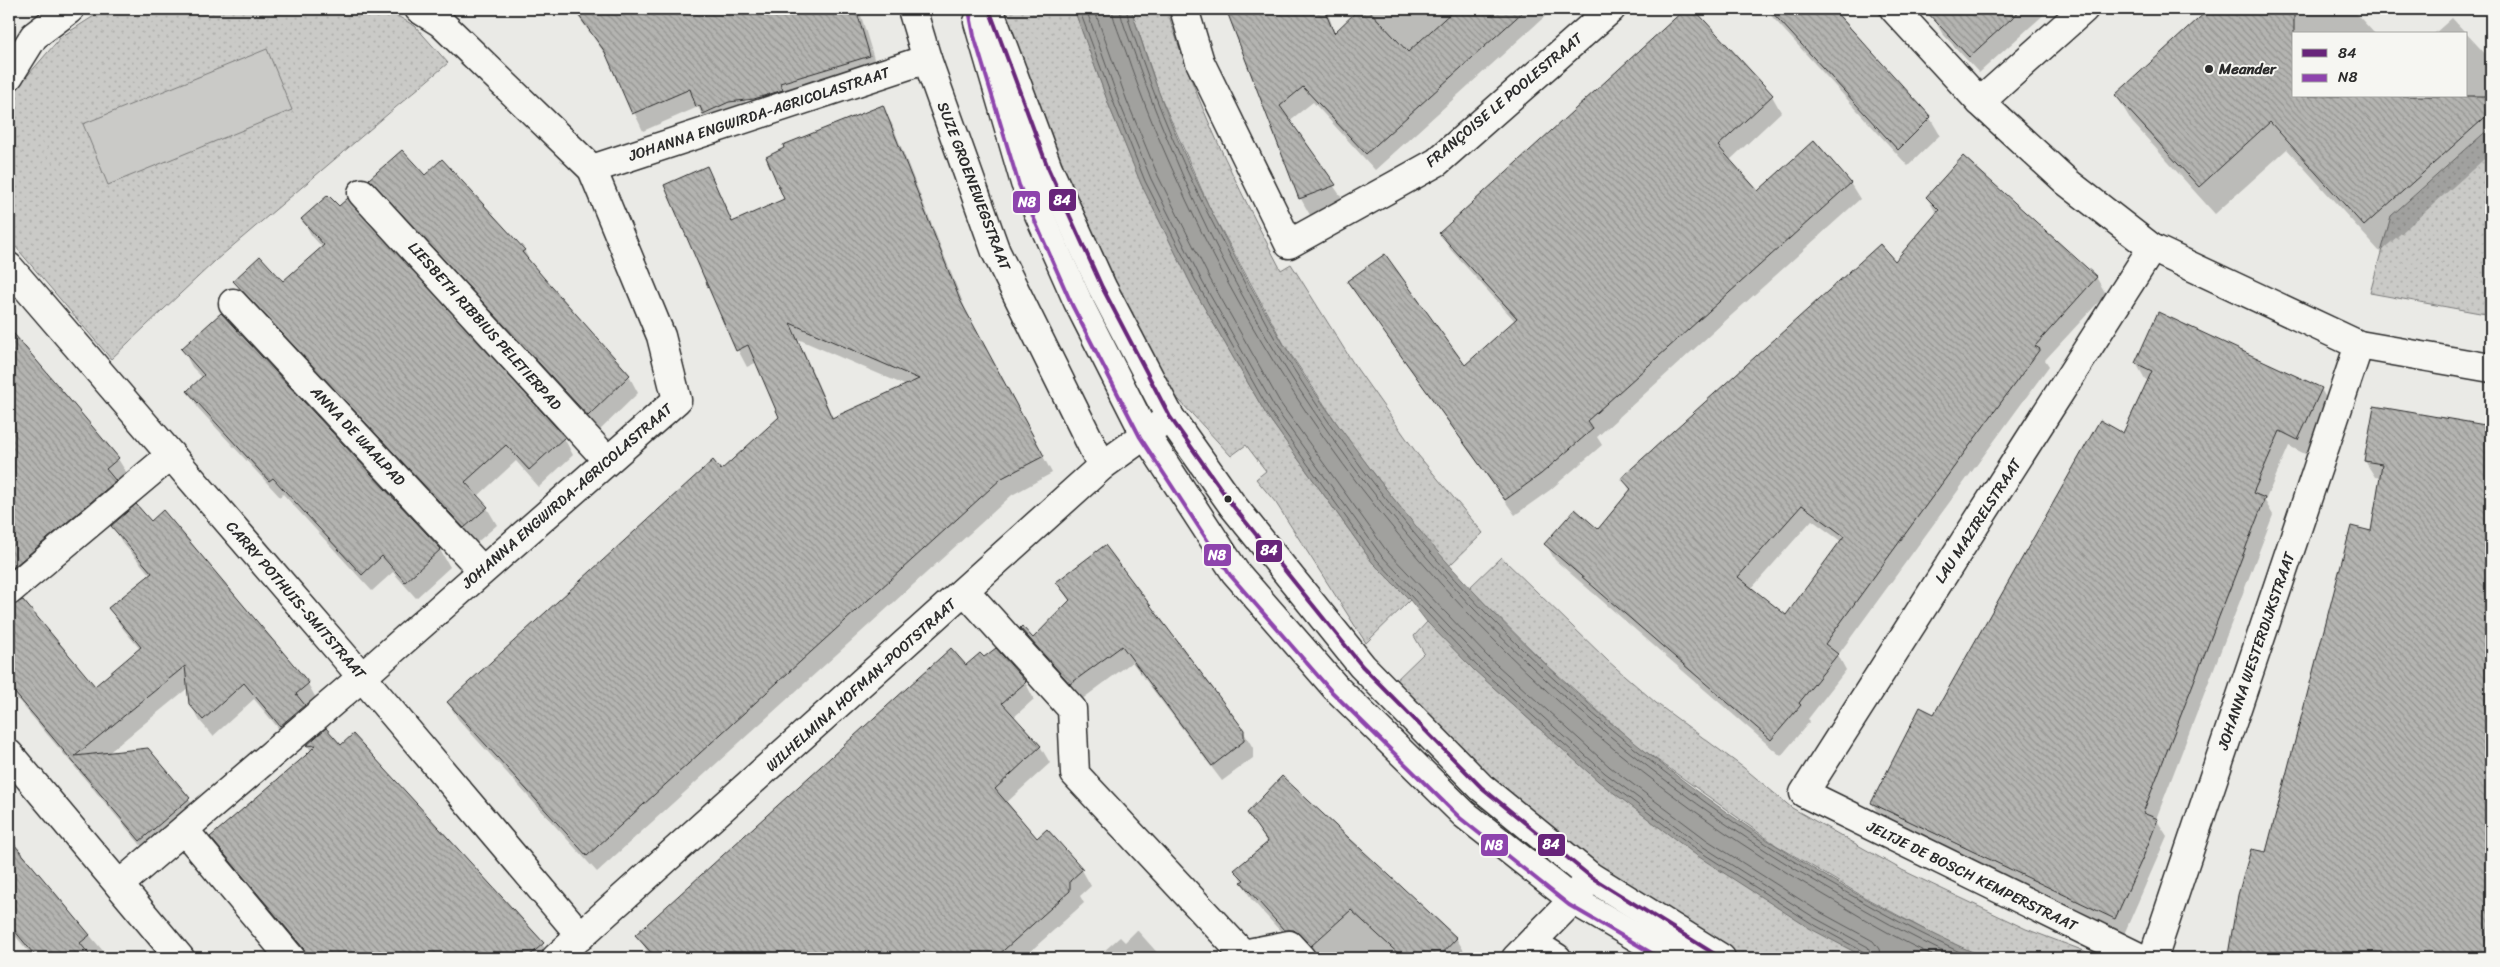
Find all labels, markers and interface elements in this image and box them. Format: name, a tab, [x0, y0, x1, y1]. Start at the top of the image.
street label: FRANÇOISE LE POOLESTRAAT	[1419, 25, 1589, 174]
legend	[2292, 32, 2468, 98]
text: 84	[2338, 40, 2356, 66]
place label: Meander	[2218, 56, 2278, 82]
street label: JOHANNA ENGWIRDA-AGRICOLASTRAAT	[624, 59, 894, 169]
marker: Meander	[2203, 63, 2215, 75]
text: N8	[2338, 64, 2357, 90]
street label: SUZE GROENEWEGSTRAAT	[930, 98, 1019, 275]
line badge: 84	[1048, 188, 1077, 212]
text: 84	[1052, 188, 1071, 213]
line badge: N8	[1012, 190, 1041, 214]
text: N8	[1017, 190, 1037, 215]
street label: LIESBETH RIBBIUS PELETIERPAD	[402, 235, 568, 417]
street label: ANNA DE WAALPAD	[304, 379, 412, 492]
street label: JOHANNA ENGWIRDA-AGRICOLASTRAAT	[455, 396, 679, 596]
street label: LAU MAZIRELSTRAAT	[1928, 452, 2029, 589]
unlabelled marker	[1223, 494, 1233, 504]
street label: CARRY POTHUIS-SMITSTRAAT	[220, 515, 373, 686]
text: 84	[1259, 538, 1278, 563]
line badge: 84	[1255, 539, 1283, 563]
line badge: N8	[1203, 543, 1232, 567]
text: N8	[1207, 543, 1227, 568]
street label: JOHANNA WESTERDIJKSTRAAT	[2210, 547, 2303, 754]
street label: WILHELMINA HOFMAN-POOTSTRAAT	[760, 591, 964, 778]
street label: JELTJE DE BOSCH KEMPERSTRAAT	[1861, 813, 2083, 939]
text: 84	[1541, 832, 1560, 857]
line badge: N8	[1480, 833, 1509, 857]
text: N8	[1484, 833, 1504, 858]
line badge: 84	[1537, 833, 1566, 857]

